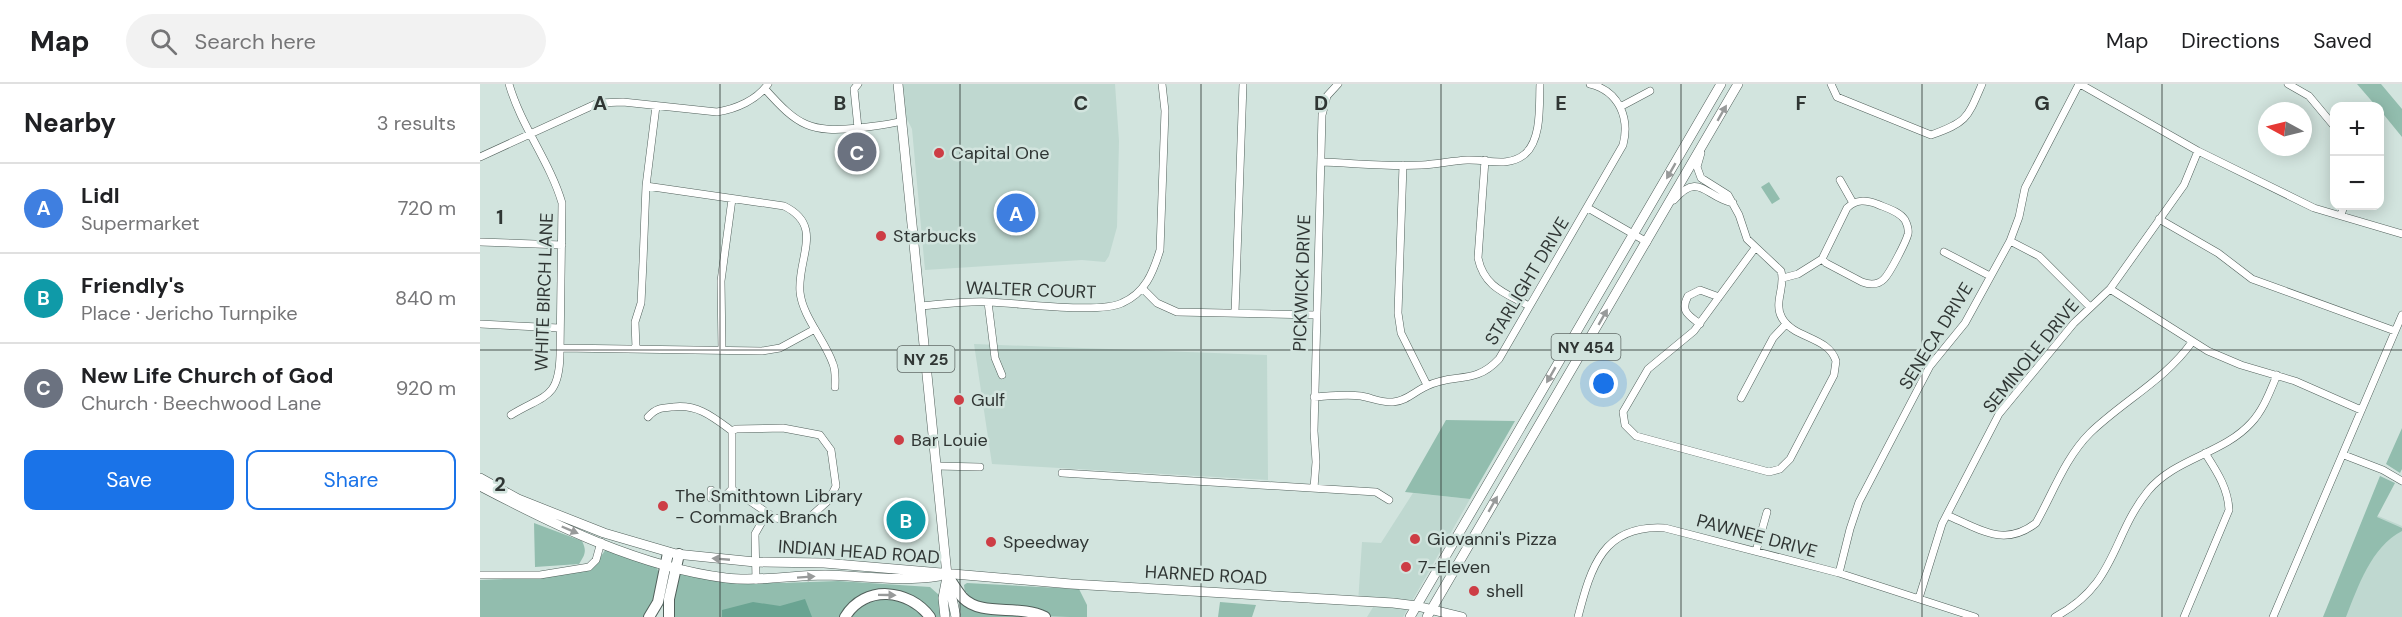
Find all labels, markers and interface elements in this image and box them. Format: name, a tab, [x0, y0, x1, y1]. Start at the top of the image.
search box	[126, 14, 546, 68]
text: Map	[30, 23, 90, 60]
icon: search	[147, 25, 180, 58]
text: Search here	[195, 27, 316, 56]
text: Map	[2106, 27, 2148, 55]
text: Directions	[2181, 27, 2280, 55]
text: Saved	[2313, 27, 2372, 55]
text: A	[593, 90, 607, 116]
text: B	[834, 90, 846, 116]
text: C	[1074, 90, 1088, 116]
text: D	[1314, 90, 1328, 116]
text: E	[1555, 90, 1567, 116]
text: F	[1795, 90, 1807, 116]
text: G	[2034, 90, 2050, 116]
north arrow	[2258, 102, 2312, 156]
map controls	[2330, 102, 2384, 210]
button: +	[2330, 102, 2384, 156]
one-way arrow	[1717, 104, 1727, 121]
text: Nearby	[24, 106, 116, 140]
text: 3 results	[377, 110, 456, 136]
pin: C	[838, 130, 877, 174]
place label: Capital One	[951, 141, 1049, 165]
marker: Capital One	[932, 146, 946, 160]
button: −	[2330, 156, 2384, 210]
one-way arrow	[1665, 163, 1676, 179]
text: Lidl	[81, 181, 120, 210]
pin: A	[996, 190, 1036, 236]
text: A	[36, 195, 51, 221]
text: 720 m	[398, 195, 456, 221]
text: 1	[496, 204, 504, 230]
text: Supermarket	[81, 210, 200, 236]
street label: WHITE BIRCH LANE	[529, 212, 559, 372]
street label: STARLIGHT DRIVE	[1479, 212, 1575, 350]
street label: PICKWICK DRIVE	[1288, 214, 1316, 352]
place label: Starbucks	[893, 224, 976, 248]
marker: Starbucks	[874, 229, 888, 243]
text: Friendly's	[81, 271, 185, 300]
street label: WALTER COURT	[965, 276, 1097, 304]
street label: SENECA DRIVE	[1893, 278, 1979, 394]
text: B	[37, 285, 50, 311]
text: 840 m	[395, 285, 456, 311]
street label: SEMINOLE DRIVE	[1978, 294, 2084, 418]
text: Place · Jericho Turnpike	[81, 300, 298, 326]
one-way arrow	[1597, 309, 1608, 325]
road number: NY 454	[1552, 334, 1620, 360]
road number: NY 25	[898, 346, 954, 372]
text: New Life Church of God	[81, 361, 334, 390]
one-way arrow	[1546, 367, 1556, 384]
your location	[1589, 369, 1618, 398]
text: C	[36, 375, 51, 401]
text: 920 m	[396, 375, 456, 401]
place label: Gulf	[971, 388, 1005, 412]
text: Church · Beechwood Lane	[81, 390, 321, 416]
marker: Gulf	[952, 393, 966, 407]
place label: Bar Louie	[911, 428, 988, 452]
marker: Bar Louie	[892, 433, 906, 447]
button: Save	[24, 450, 234, 510]
button: Share	[246, 450, 456, 510]
text: 2	[494, 471, 506, 497]
place label: The Smithtown Library - Commack Branch	[675, 484, 863, 529]
one-way arrow	[1488, 496, 1499, 512]
pin: B	[886, 498, 926, 542]
marker: The Smithtown Library - Commack Branch	[656, 499, 670, 513]
street label: PAWNEE DRIVE	[1694, 508, 1820, 564]
one-way arrow	[561, 526, 579, 536]
place label: Giovanni's Pizza	[1427, 527, 1557, 551]
place label: Speedway	[1003, 530, 1089, 554]
marker: Giovanni's Pizza	[1408, 532, 1422, 546]
street label: INDIAN HEAD ROAD	[777, 534, 941, 570]
marker: Speedway	[984, 535, 998, 549]
one-way arrow	[712, 554, 731, 564]
place label: 7-Eleven	[1418, 555, 1490, 579]
street label: HARNED ROAD	[1144, 560, 1268, 590]
marker: 7-Eleven	[1399, 560, 1413, 574]
one-way arrow	[797, 572, 816, 581]
place label: shell	[1486, 579, 1524, 603]
marker: shell	[1467, 584, 1481, 598]
one-way arrow	[878, 590, 897, 600]

